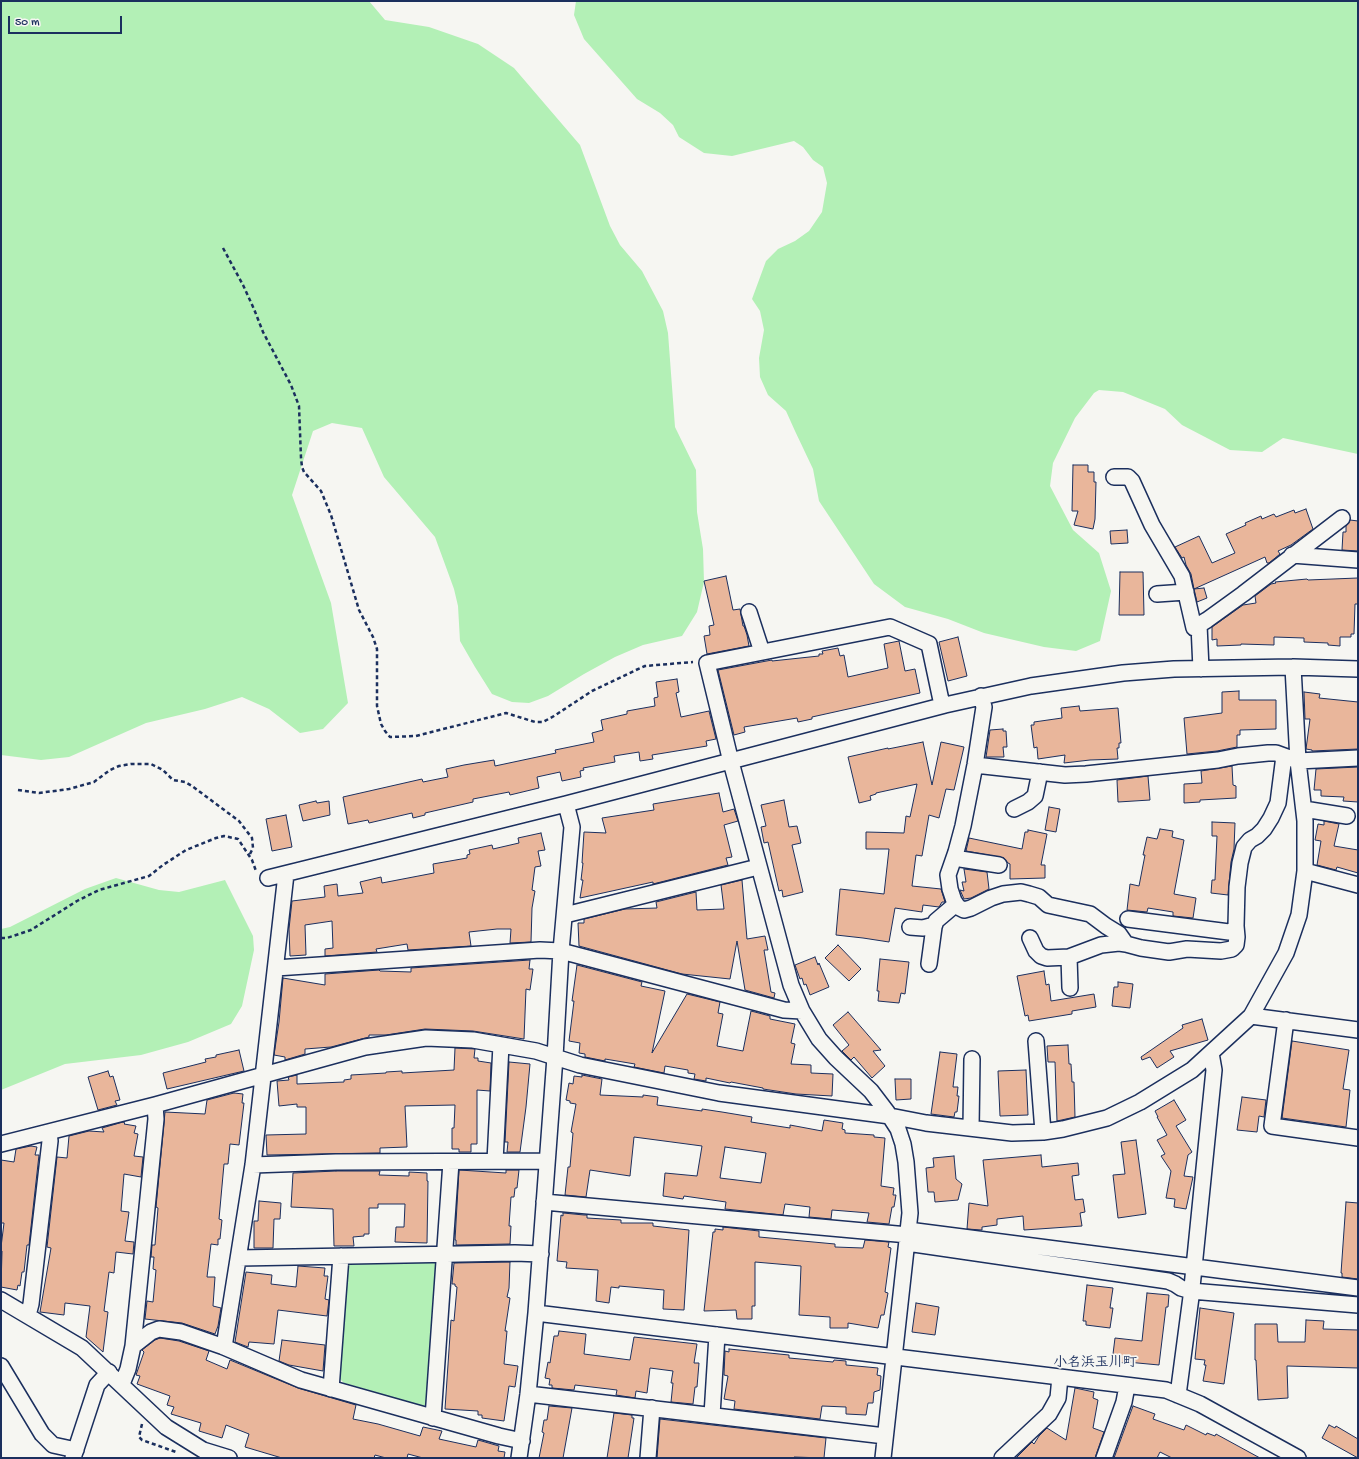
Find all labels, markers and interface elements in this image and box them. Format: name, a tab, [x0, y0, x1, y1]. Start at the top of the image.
scale bar	[10, 8, 124, 34]
text: 50 m	[15, 16, 40, 30]
district label: 小名浜玉川町	[1053, 1356, 1137, 1372]

